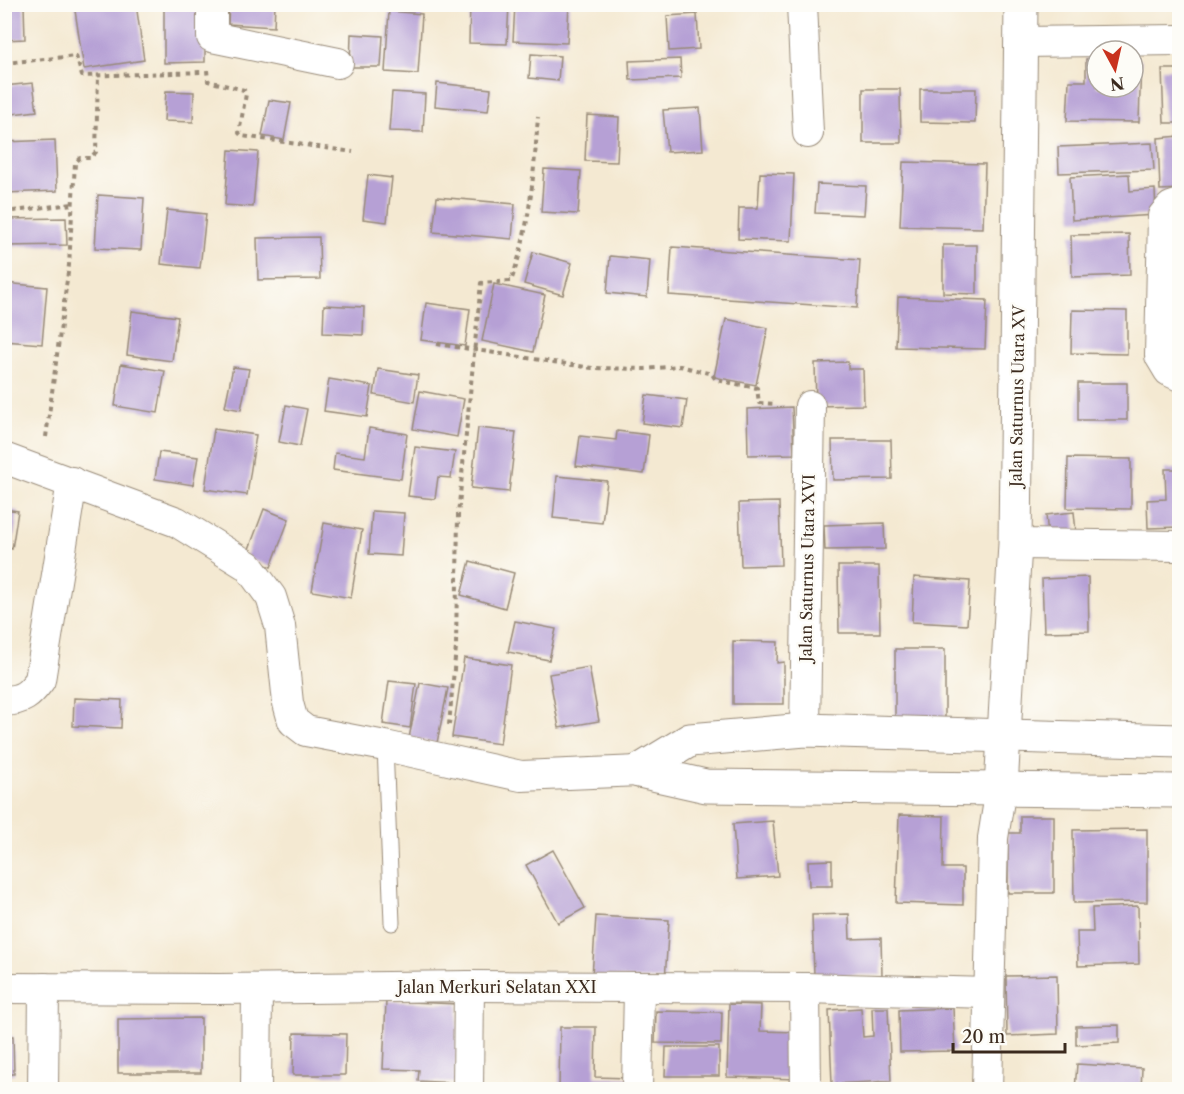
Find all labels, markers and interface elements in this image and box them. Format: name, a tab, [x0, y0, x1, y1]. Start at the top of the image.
north arrow	[1085, 39, 1145, 99]
text: N	[1109, 73, 1125, 95]
street label: Jalan Saturnus Utara XV	[1005, 305, 1029, 490]
street label: Jalan Saturnus Utara XVI	[795, 474, 819, 665]
street label: Jalan Merkuri Selatan XXI	[395, 977, 596, 997]
scale bar	[953, 1016, 1066, 1054]
text: 20 m	[962, 1026, 1006, 1048]

